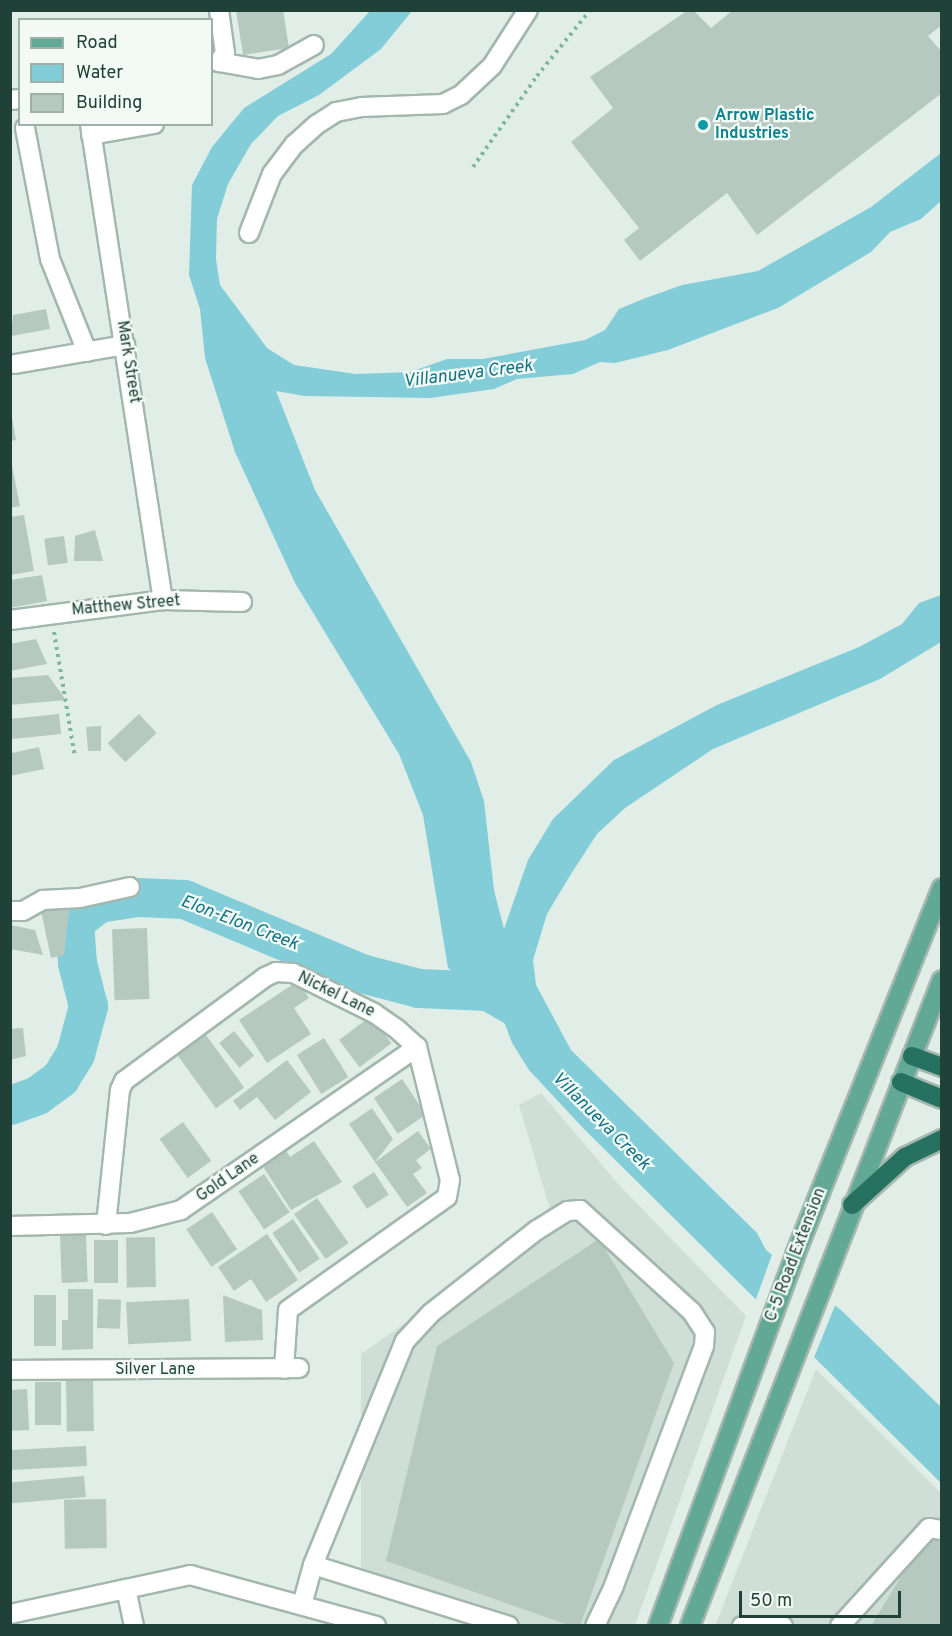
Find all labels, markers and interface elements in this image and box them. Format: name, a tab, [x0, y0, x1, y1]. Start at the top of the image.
legend	[18, 18, 213, 126]
text: Road	[76, 32, 118, 55]
text: Water	[76, 62, 123, 85]
text: Building	[76, 92, 142, 115]
place label: Arrow Plastic Industries	[715, 106, 815, 144]
marker: Arrow Plastic Industries	[696, 118, 710, 132]
street label: Mark Street	[112, 319, 144, 405]
water label: Villanueva Creek	[402, 356, 534, 394]
street label: Matthew Street	[71, 592, 181, 620]
water label: Elon-Elon Creek	[177, 892, 301, 956]
street label: Nickel Lane	[294, 968, 378, 1022]
water label: Villanueva Creek	[546, 1068, 654, 1176]
street label: Gold Lane	[193, 1149, 263, 1207]
street label: C-5 Road Extension	[762, 1185, 830, 1325]
street label: Silver Lane	[115, 1360, 195, 1380]
scale bar	[742, 1579, 904, 1617]
text: 50 m	[750, 1590, 792, 1613]

